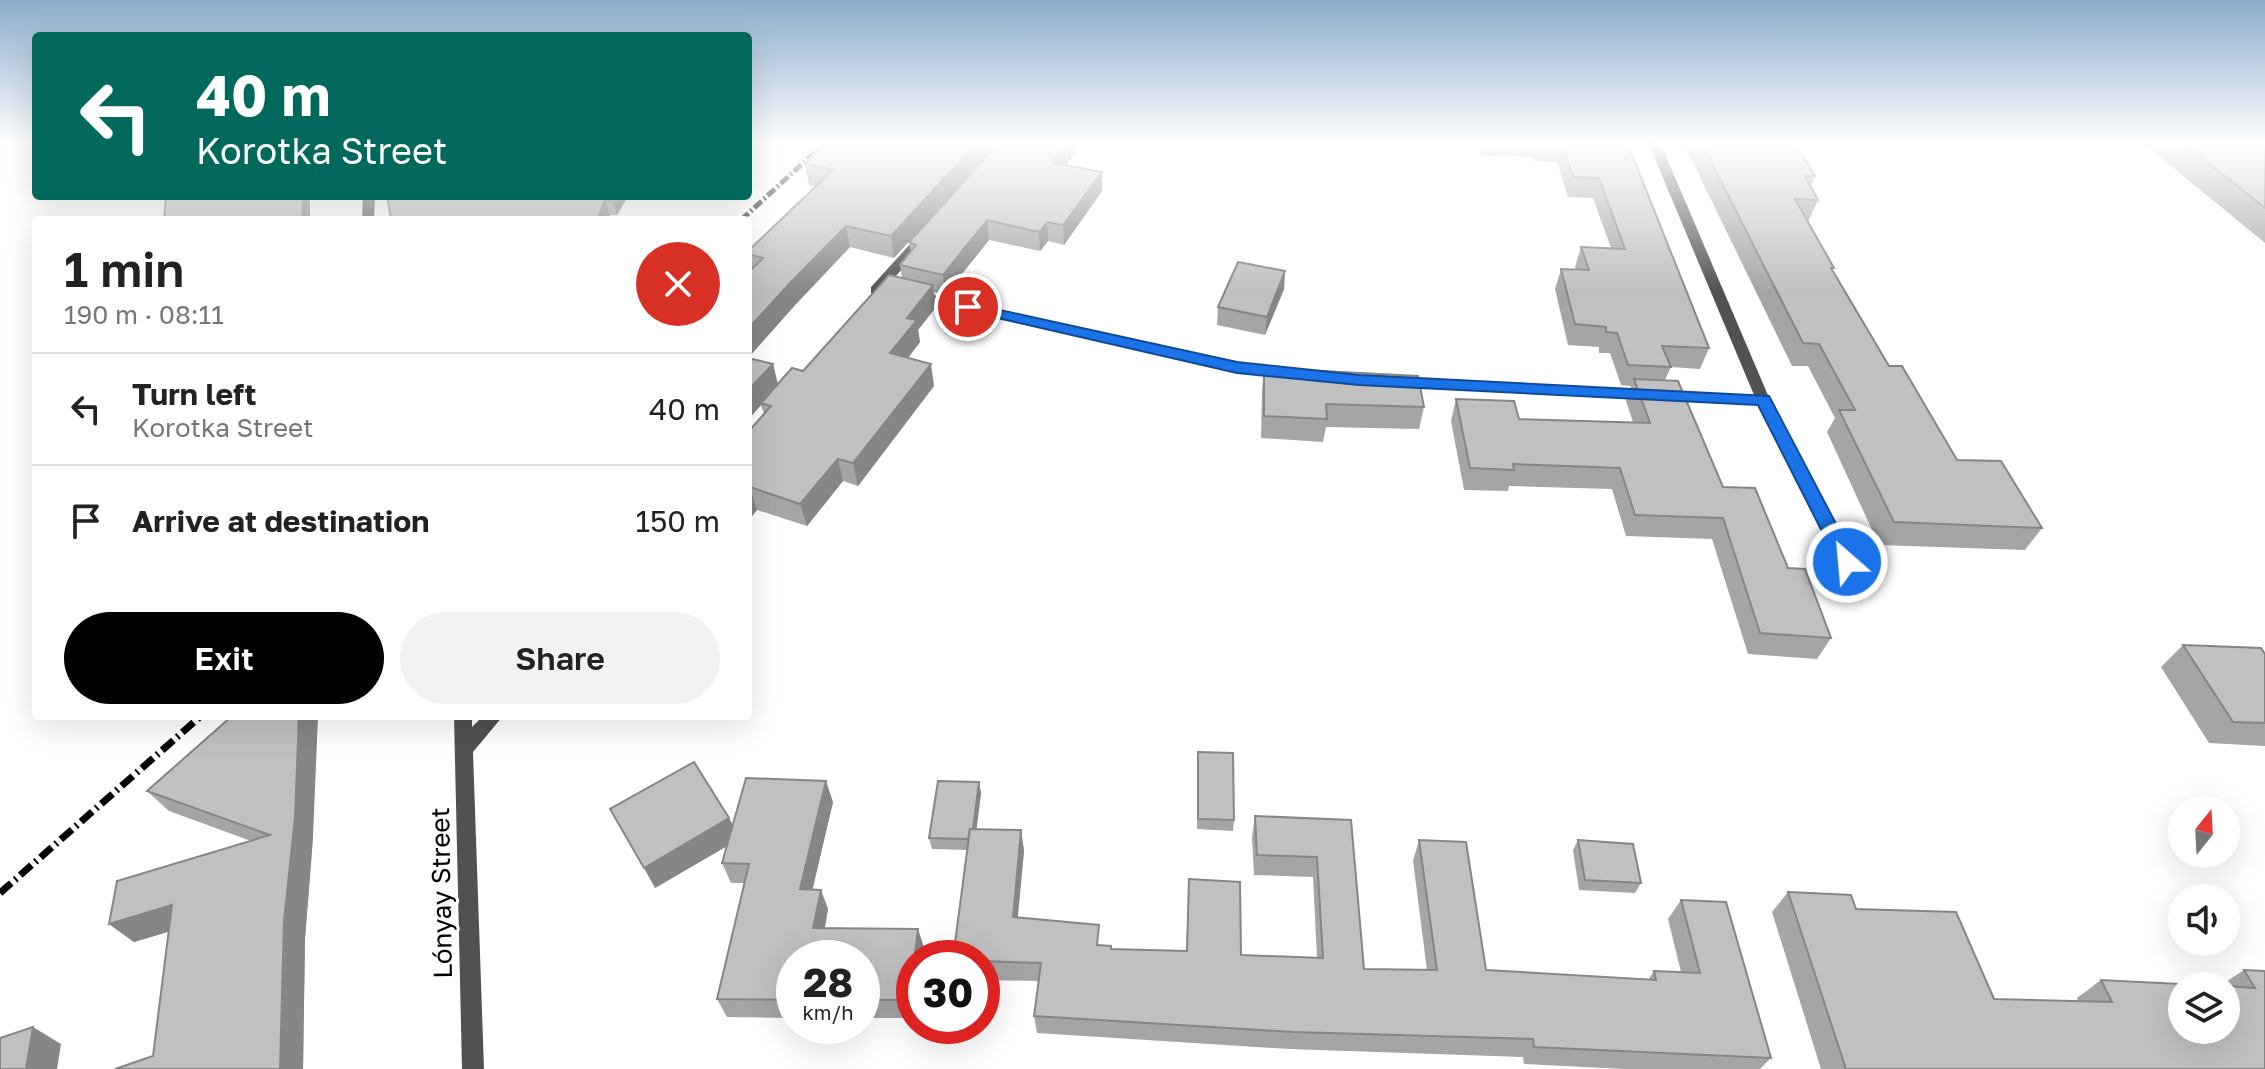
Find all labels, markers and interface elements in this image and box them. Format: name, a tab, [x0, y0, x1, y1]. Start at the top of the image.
text: 40 m	[196, 61, 330, 128]
icon: left	[64, 64, 168, 168]
text: Korotka Street	[196, 129, 447, 172]
text: 1 min	[64, 240, 184, 298]
button: close	[636, 242, 720, 326]
pin	[934, 273, 1002, 341]
icon: arrive	[946, 285, 990, 329]
text: 190 m · 08:11	[64, 299, 224, 330]
text: Turn left	[132, 376, 257, 412]
icon: left	[64, 387, 108, 431]
text: 40 m	[649, 391, 720, 427]
text: Korotka Street	[132, 412, 313, 443]
icon: arrive	[64, 499, 108, 543]
text: Arrive at destination	[132, 503, 429, 539]
text: 150 m	[635, 503, 720, 539]
position arrow	[1805, 520, 1889, 604]
button: Exit	[64, 612, 384, 704]
button: Share	[400, 612, 720, 704]
north arrow	[2168, 796, 2240, 868]
map controls	[2168, 796, 2240, 1044]
street label: Lónyay Street	[424, 807, 458, 979]
button: sound	[2168, 884, 2240, 956]
speed limit sign: 30	[896, 940, 1000, 1044]
text: 28	[803, 958, 853, 1006]
button: layers	[2168, 972, 2240, 1044]
text: km/h	[803, 1000, 853, 1024]

